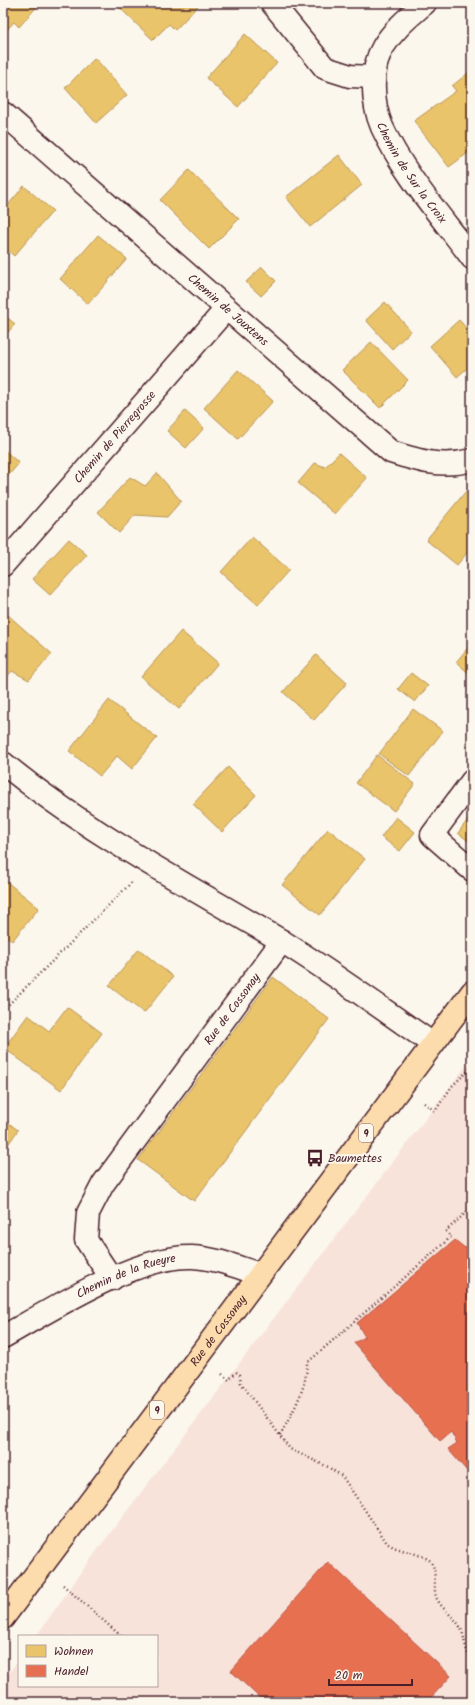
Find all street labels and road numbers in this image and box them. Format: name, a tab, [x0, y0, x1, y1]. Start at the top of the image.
street label: Chemin de Sur la Croix	[371, 119, 452, 228]
street label: Chemin de Jouxtens	[183, 269, 273, 351]
street label: Chemin de Pierregrosse	[69, 386, 161, 488]
street label: Rue de Cossonay	[199, 969, 265, 1049]
road number: 9	[359, 1124, 373, 1142]
street label: Chemin de la Rueyre	[73, 1249, 178, 1304]
street label: Rue de Cossonay	[185, 1291, 252, 1371]
road number: 9	[150, 1401, 164, 1419]

